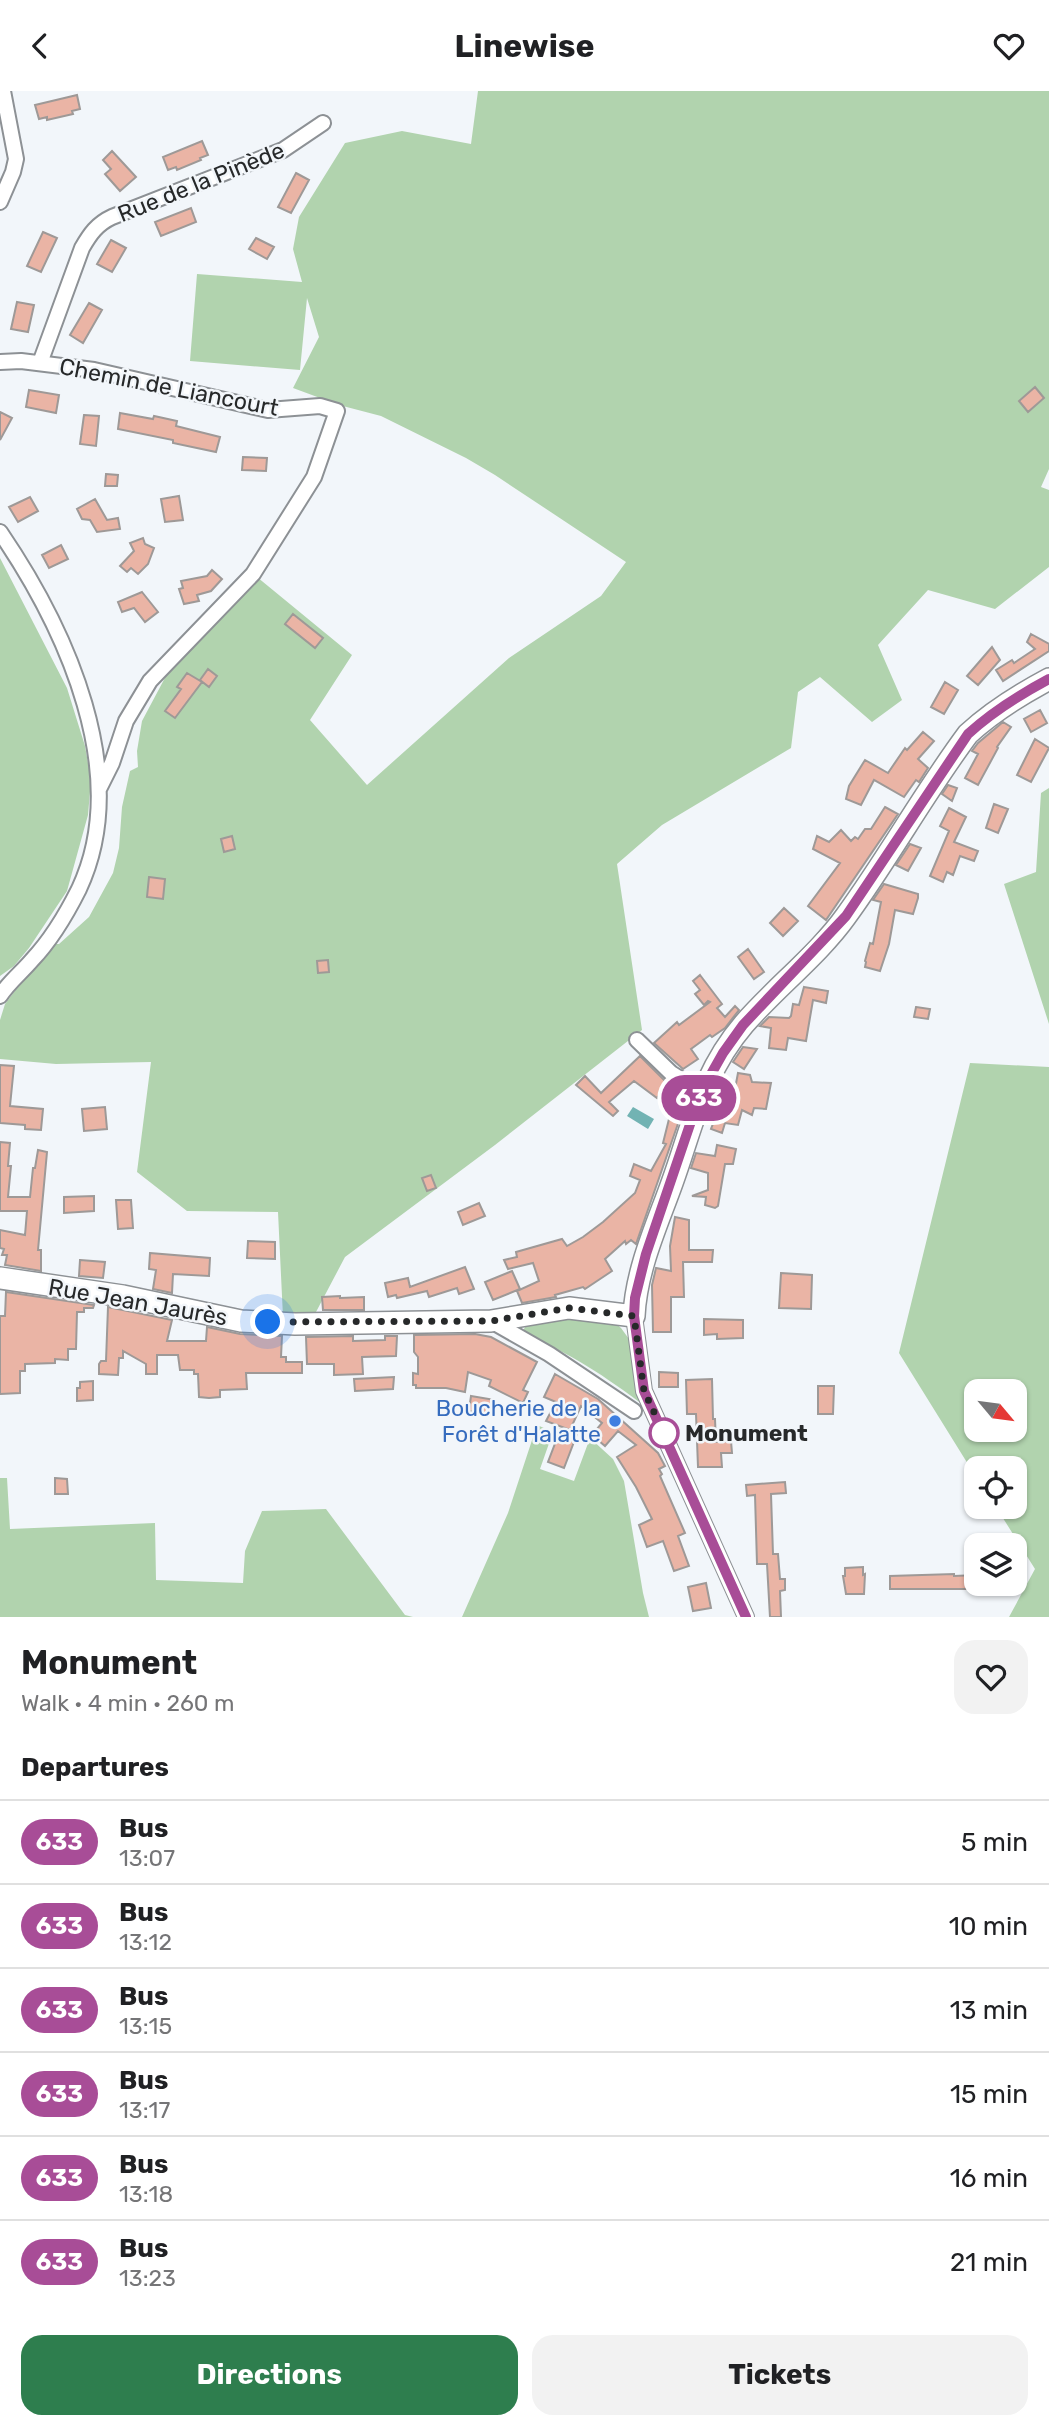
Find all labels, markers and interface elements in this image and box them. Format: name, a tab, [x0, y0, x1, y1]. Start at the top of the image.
icon: back	[21, 27, 59, 65]
text: Linewise	[455, 27, 595, 65]
icon: heart	[990, 27, 1028, 65]
street label: Rue de la Pinède	[114, 136, 288, 228]
street label: Chemin de Liancourt	[57, 352, 281, 422]
line badge: 633	[659, 1075, 739, 1121]
text: 633	[675, 1084, 723, 1112]
street label: Rue Jean Jaurès	[46, 1272, 230, 1332]
your location	[250, 1304, 285, 1339]
north arrow	[964, 1379, 1027, 1442]
map controls	[964, 1379, 1027, 1596]
place label: Boucherie de la Forêt d'Halatte	[436, 1394, 601, 1448]
marker: Boucherie de la Forêt d'Halatte	[607, 1413, 623, 1429]
marker: Monument	[649, 1418, 679, 1448]
place label: Monument	[685, 1419, 808, 1447]
button: locate	[964, 1456, 1027, 1519]
button: layers	[964, 1533, 1027, 1596]
button: heart	[954, 1640, 1028, 1714]
text: Monument	[21, 1643, 197, 1682]
text: Walk · 4 min · 260 m	[21, 1689, 235, 1717]
text: Departures	[21, 1752, 169, 1783]
text: Bus	[119, 1813, 168, 1844]
text: 5 min	[961, 1827, 1028, 1858]
text: 633	[36, 1828, 83, 1856]
text: 13:07	[119, 1844, 175, 1872]
text: Bus	[119, 1897, 168, 1928]
text: 10 min	[949, 1911, 1028, 1942]
text: 633	[36, 1912, 83, 1940]
text: 13:12	[119, 1928, 172, 1956]
text: Bus	[119, 1981, 168, 2012]
text: 13 min	[950, 1995, 1028, 2026]
text: 633	[36, 1996, 83, 2024]
text: 13:15	[119, 2012, 172, 2040]
text: Bus	[119, 2065, 168, 2096]
text: 15 min	[950, 2079, 1028, 2110]
text: 633	[36, 2080, 83, 2108]
text: 13:17	[119, 2096, 170, 2124]
text: Bus	[119, 2149, 168, 2180]
text: 16 min	[950, 2163, 1028, 2194]
text: 633	[36, 2164, 83, 2192]
text: 13:18	[119, 2180, 173, 2208]
text: Bus	[119, 2233, 168, 2264]
text: 21 min	[950, 2247, 1028, 2278]
text: 633	[36, 2248, 83, 2276]
text: 13:23	[119, 2264, 176, 2292]
button: Directions	[21, 2335, 518, 2415]
button: Tickets	[532, 2335, 1028, 2415]

